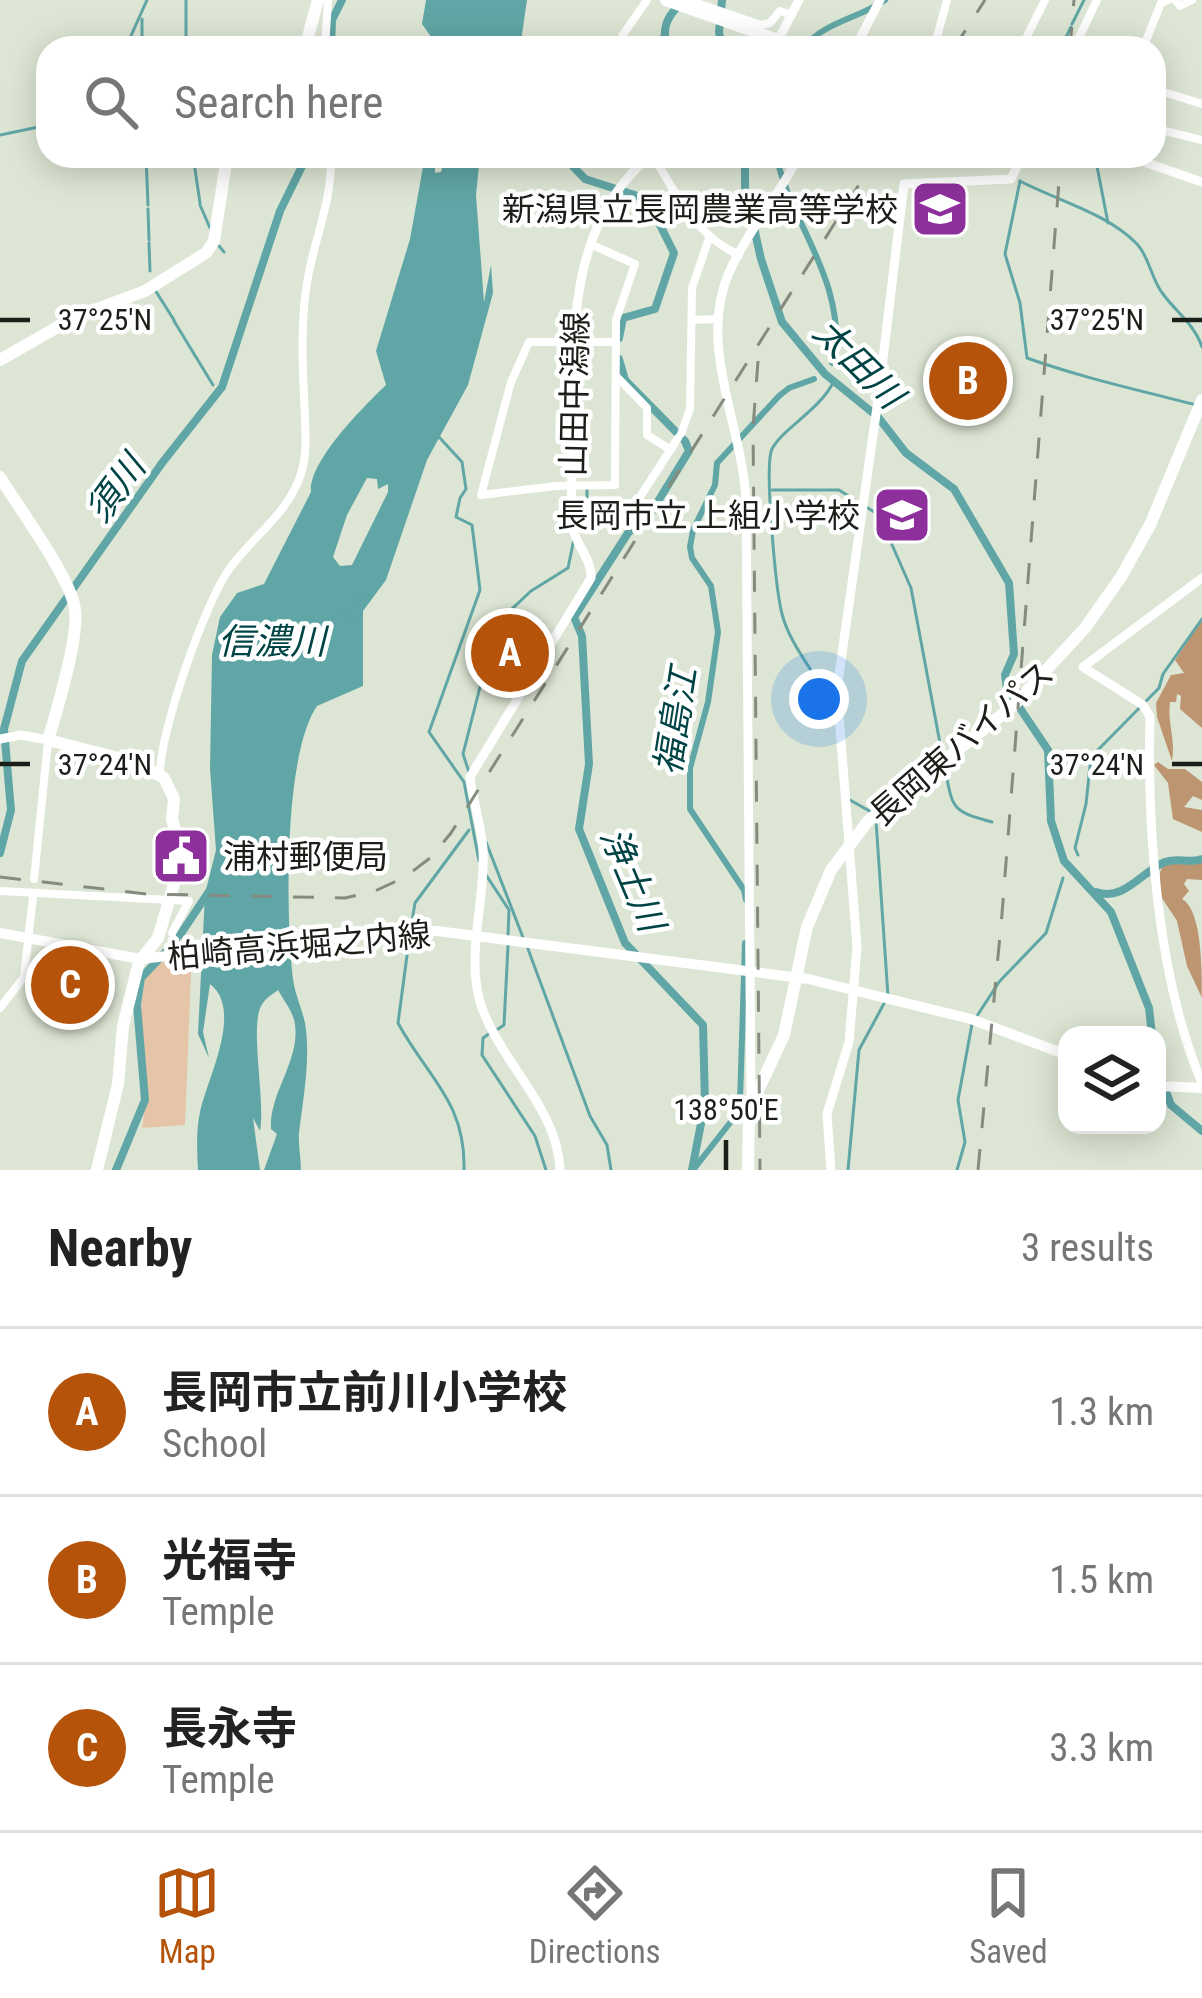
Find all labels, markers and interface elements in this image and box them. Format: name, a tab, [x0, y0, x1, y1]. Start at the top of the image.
search box	[36, 36, 1166, 168]
icon: search	[78, 69, 144, 135]
text: Search here	[174, 76, 383, 129]
school or university icon: 新潟県立長岡農業高等学校	[909, 178, 971, 240]
place label: 新潟県立長岡農業高等学校	[502, 190, 898, 229]
text: 37°25'N	[58, 302, 152, 337]
text: 37°25'N	[1050, 302, 1144, 337]
street label: 山田中潟線	[554, 311, 595, 477]
water label: 太田川	[805, 311, 914, 420]
pin: B	[929, 336, 1007, 426]
water label: 須川	[78, 444, 156, 530]
school or university icon: 長岡市立 上組小学校	[871, 484, 933, 546]
place label: 長岡市立 上組小学校	[555, 496, 860, 535]
pin: A	[471, 608, 549, 698]
water label: 信濃川	[218, 621, 330, 663]
street label: 長岡東バイパス	[862, 653, 1061, 834]
water label: 福島江	[647, 661, 706, 778]
your location	[789, 669, 849, 729]
text: 37°24'N	[58, 747, 152, 782]
text: 37°24'N	[1050, 747, 1144, 782]
water label: 浄土川	[592, 821, 674, 941]
public building icon: 浦村郵便局	[150, 825, 212, 887]
place label: 浦村郵便局	[223, 837, 388, 876]
street label: 柏崎高浜堀之内線	[166, 915, 432, 976]
pin: C	[31, 940, 109, 1030]
map controls	[1058, 1026, 1166, 1134]
button: layers	[1058, 1026, 1166, 1134]
text: 138°50'E	[673, 1092, 779, 1127]
text: Nearby	[48, 1219, 192, 1278]
text: 3 results	[1021, 1225, 1154, 1271]
text: 長岡市立前川小学校	[162, 1366, 567, 1419]
text: A	[75, 1389, 99, 1435]
text: 1.3 km	[1049, 1389, 1154, 1435]
text: School	[162, 1421, 267, 1467]
text: 光福寺	[162, 1534, 297, 1587]
text: B	[76, 1557, 98, 1603]
text: 1.5 km	[1049, 1557, 1154, 1603]
text: Temple	[162, 1589, 275, 1635]
text: 長永寺	[162, 1702, 297, 1755]
text: C	[76, 1725, 98, 1771]
text: 3.3 km	[1049, 1725, 1154, 1771]
text: Temple	[162, 1757, 275, 1803]
tab: Map	[154, 1860, 220, 1971]
tab: Directions	[529, 1860, 661, 1971]
tab: Saved	[969, 1860, 1048, 1971]

